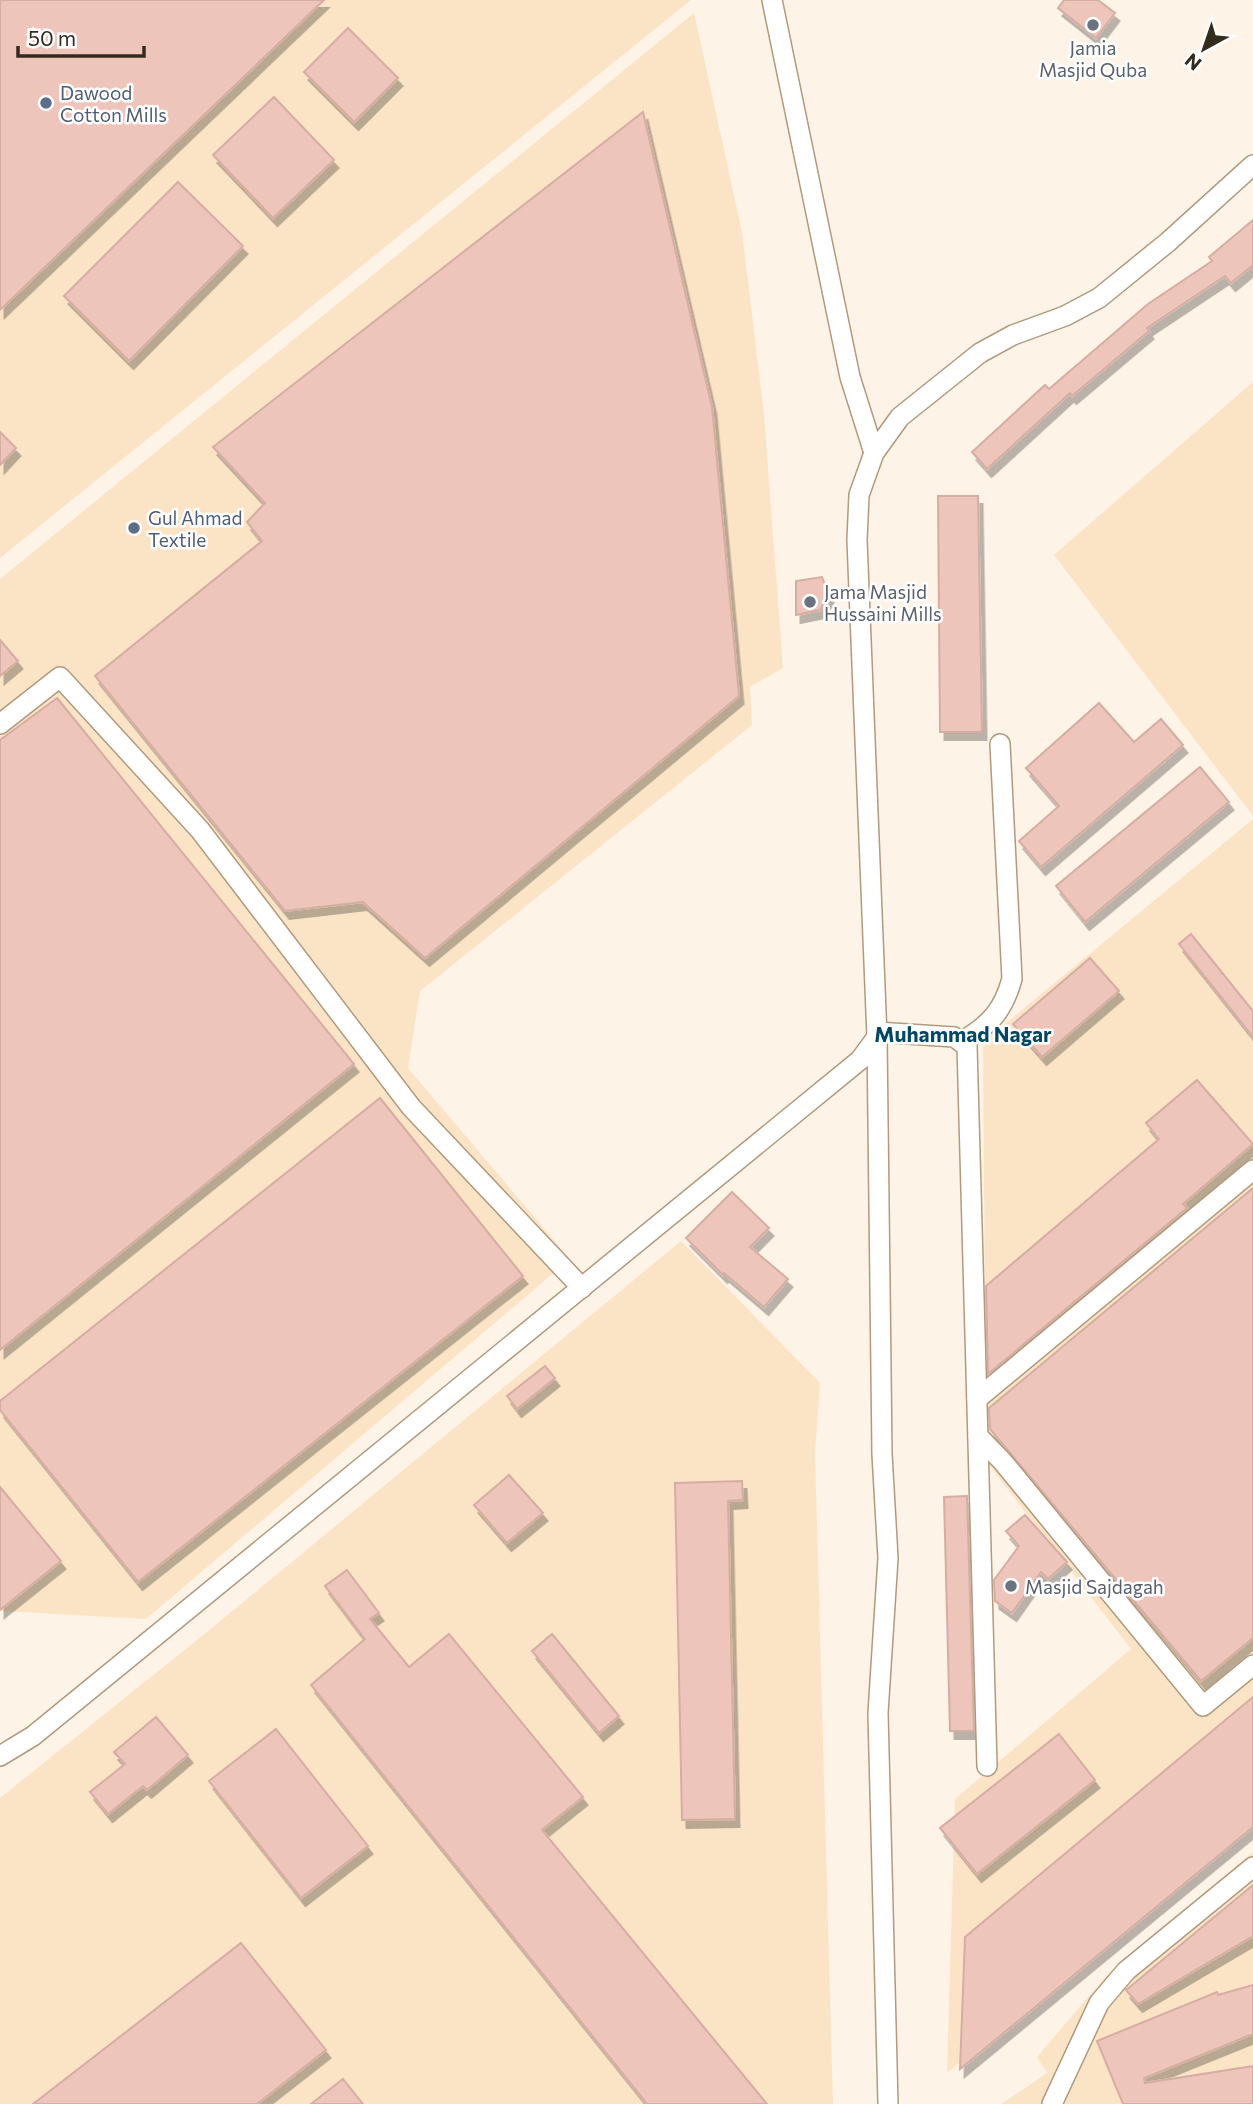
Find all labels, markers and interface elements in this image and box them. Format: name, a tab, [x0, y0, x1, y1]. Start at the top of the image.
scale bar	[18, 14, 144, 58]
north arrow	[1169, 14, 1239, 84]
marker: Jamia Masjid Quba	[1085, 17, 1101, 33]
text: 50 m	[28, 25, 76, 50]
place label: Jamia Masjid Quba	[1039, 36, 1147, 81]
text: N	[1180, 49, 1206, 76]
place label: Dawood Cotton Mills	[60, 81, 167, 126]
marker: Dawood Cotton Mills	[38, 95, 54, 111]
place label: Gul Ahmad Textile	[148, 506, 243, 551]
marker: Gul Ahmad Textile	[126, 520, 142, 536]
place label: Jama Masjid Hussaini Mills	[824, 580, 942, 625]
marker: Jama Masjid Hussaini Mills	[802, 594, 818, 610]
district label: Muhammad Nagar	[874, 1021, 1052, 1046]
place label: Masjid Sajdagah	[1025, 1575, 1164, 1598]
marker: Masjid Sajdagah	[1003, 1578, 1019, 1594]

